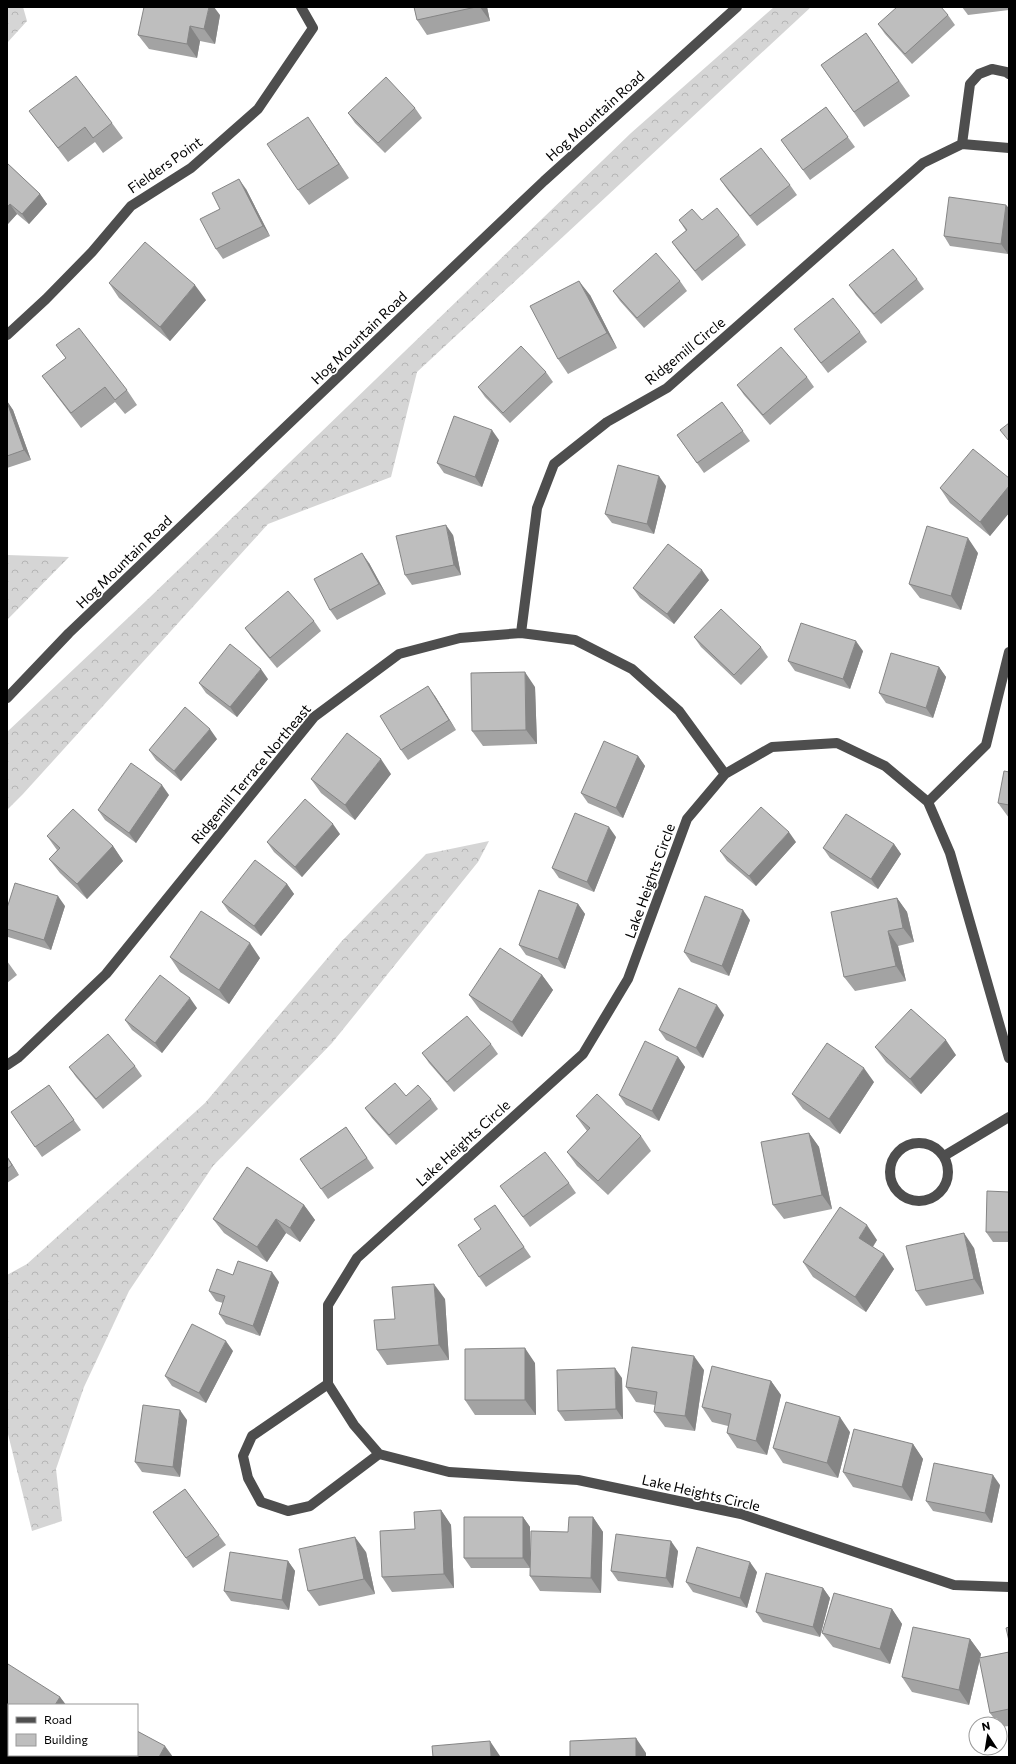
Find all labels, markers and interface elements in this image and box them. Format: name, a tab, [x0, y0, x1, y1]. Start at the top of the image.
street label: Hog Mountain Road	[542, 67, 647, 164]
street label: Fielders Point	[124, 133, 205, 196]
street label: Hog Mountain Road	[307, 287, 410, 388]
street label: Ridgemill Circle	[641, 313, 728, 388]
street label: Hog Mountain Road	[72, 511, 175, 612]
street label: Ridgemill Terrace Northeast	[187, 700, 314, 847]
street label: Lake Heights Circle	[621, 821, 678, 941]
street label: Lake Heights Circle	[412, 1096, 513, 1189]
street label: Lake Heights Circle	[640, 1471, 762, 1514]
legend	[8, 1704, 138, 1756]
text: Road	[44, 1712, 72, 1726]
north arrow	[968, 1716, 1008, 1756]
text: N	[980, 1719, 991, 1733]
text: Building	[44, 1732, 88, 1746]

